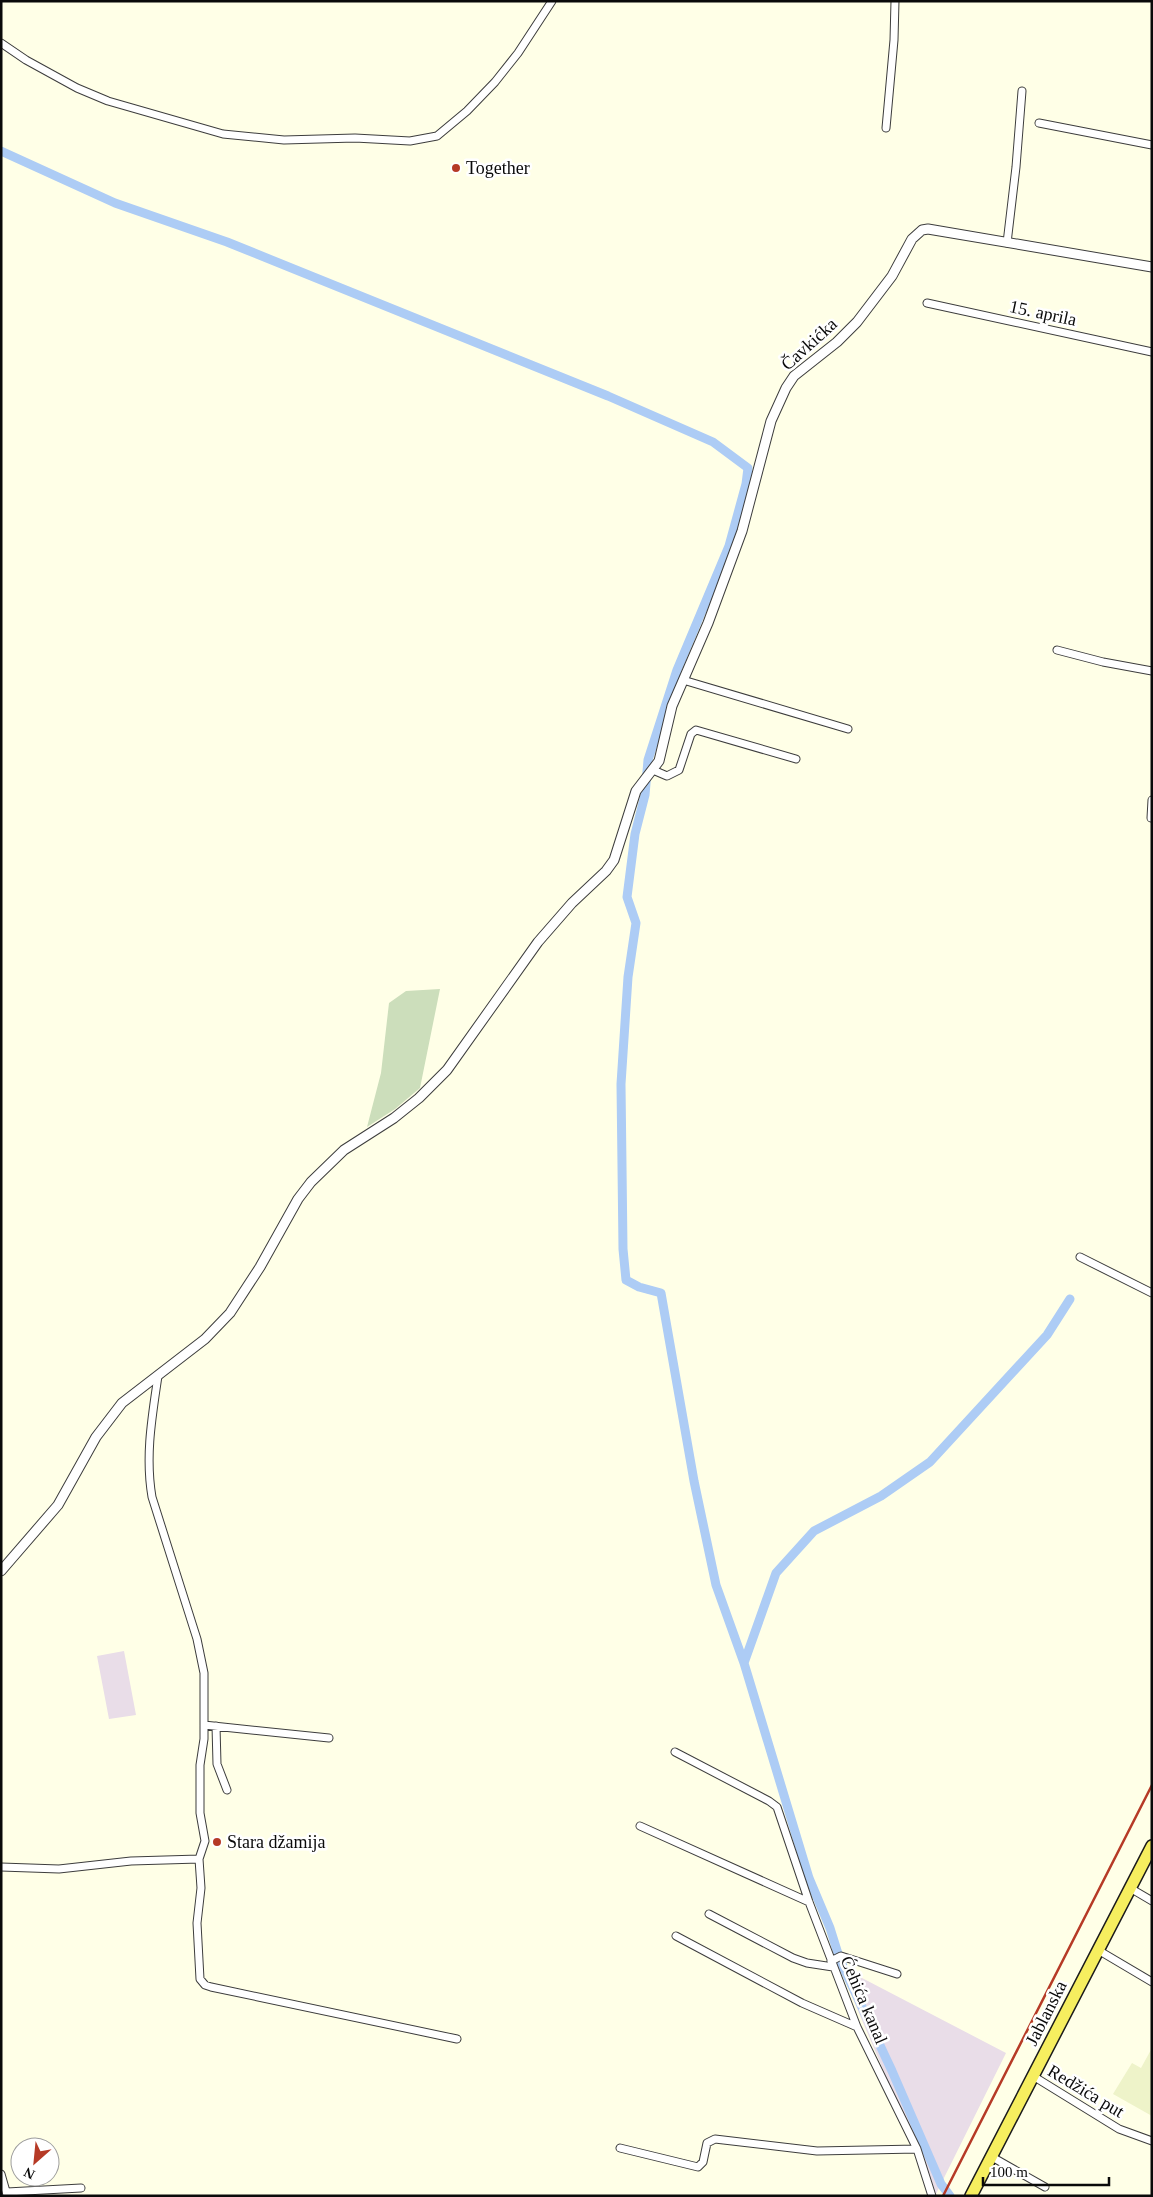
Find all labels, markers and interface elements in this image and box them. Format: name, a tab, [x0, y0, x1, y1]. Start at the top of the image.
place label: Together	[466, 158, 530, 178]
marker: Together	[450, 162, 462, 174]
street label: 15. aprila	[1008, 296, 1078, 330]
street label: Čavkićka	[776, 313, 841, 374]
place label: Stara džamija	[227, 1832, 325, 1852]
marker: Stara džamija	[211, 1836, 223, 1848]
street label: Ćehića kanal	[837, 1953, 892, 2047]
street label: Jablanska	[1021, 1977, 1071, 2049]
street label: Redžića put	[1044, 2060, 1128, 2122]
north arrow	[10, 2137, 60, 2187]
scale bar	[983, 2154, 1109, 2186]
text: N	[21, 2164, 37, 2182]
text: 100 m	[990, 2164, 1028, 2180]

